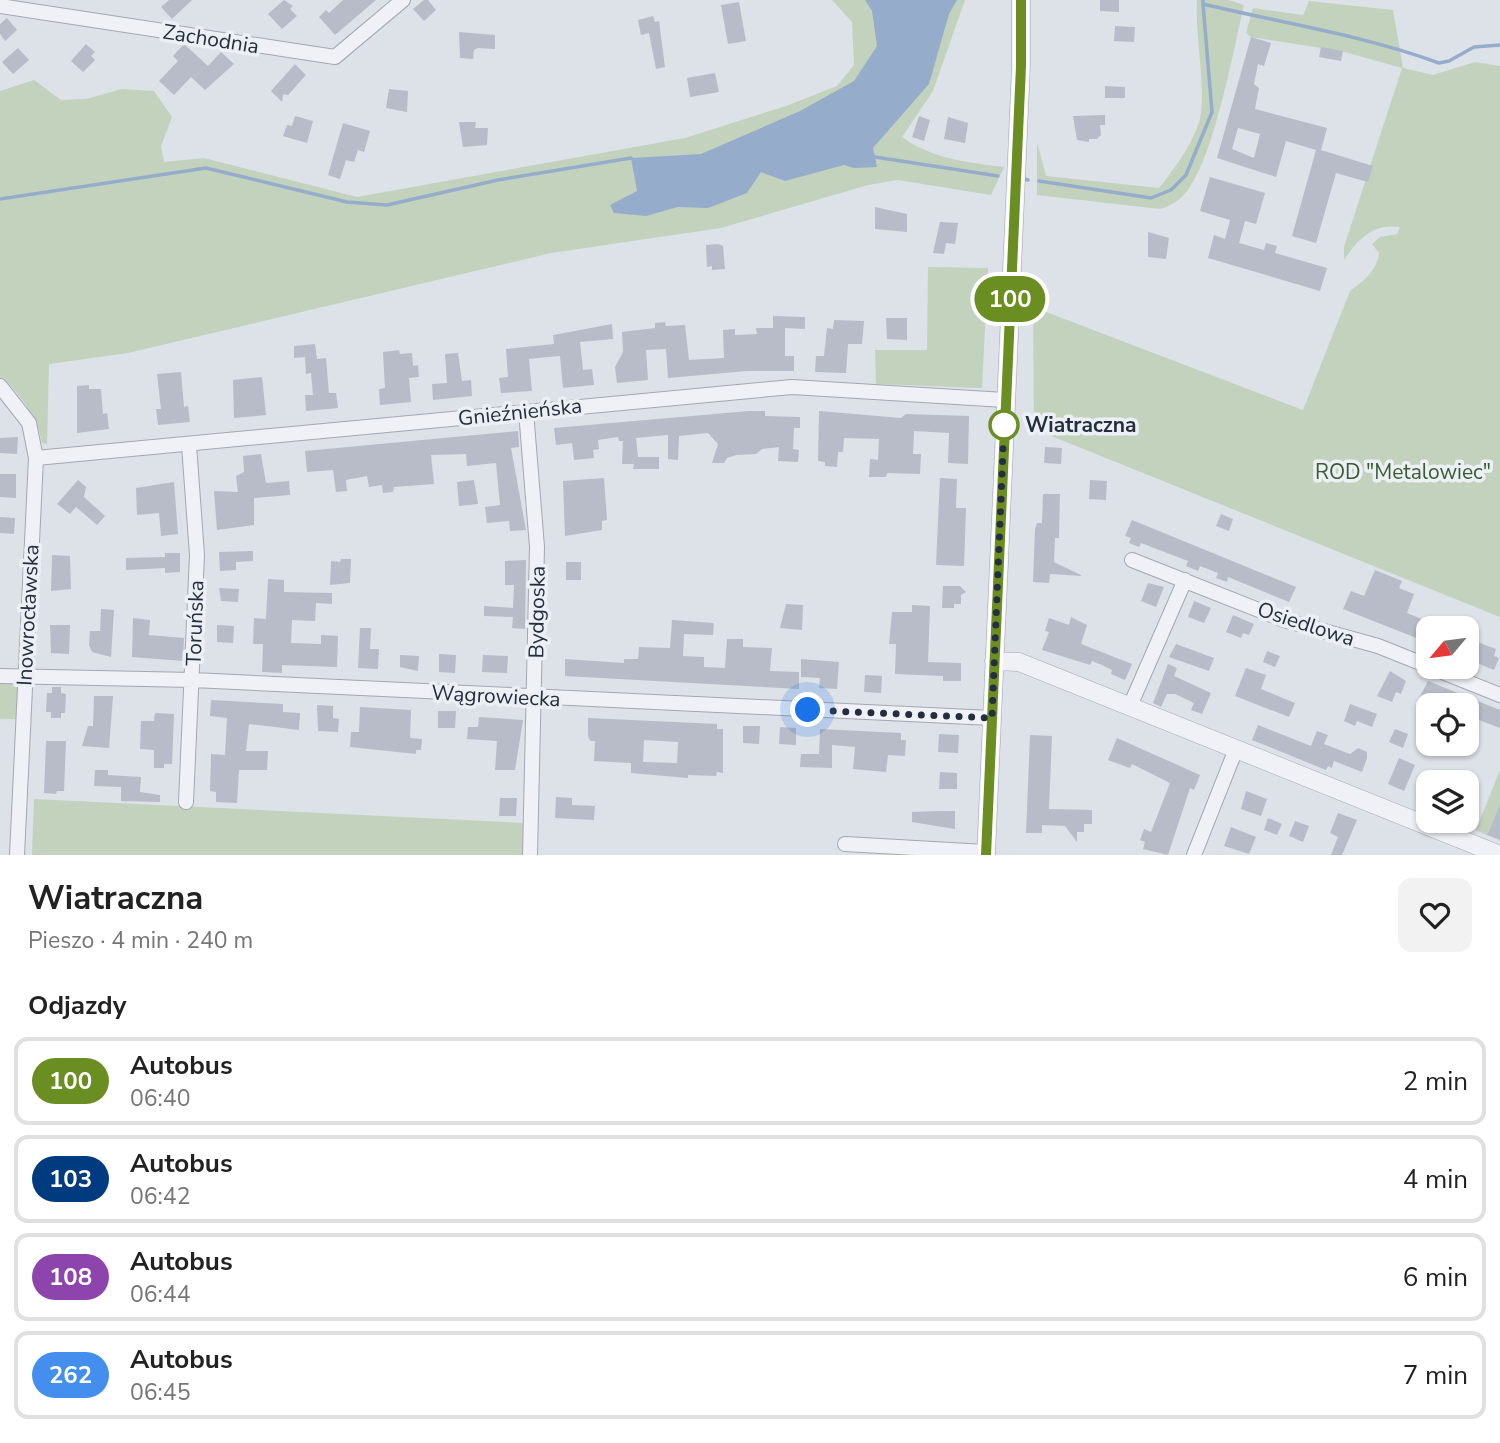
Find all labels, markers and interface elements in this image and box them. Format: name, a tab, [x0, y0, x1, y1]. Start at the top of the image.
street label: Zachodnia	[161, 18, 261, 60]
line badge: 100	[970, 276, 1050, 322]
text: 100	[988, 283, 1032, 315]
street label: Gnieźnieńska	[457, 392, 583, 432]
marker: Wiatraczna	[989, 410, 1019, 440]
place label: Wiatraczna	[1025, 411, 1137, 439]
park label: ROD "Metalowiec"	[1315, 458, 1491, 486]
street label: Inowrocławska	[10, 544, 46, 686]
street label: Bydgoska	[522, 565, 552, 659]
street label: Toruńska	[180, 580, 210, 666]
street label: Osiedlowa	[1254, 595, 1358, 653]
north arrow	[1416, 616, 1479, 679]
map controls	[1416, 616, 1479, 833]
street label: Wągrowiecka	[431, 679, 561, 713]
your location	[790, 692, 825, 727]
button: locate	[1416, 693, 1479, 756]
button: layers	[1416, 770, 1479, 833]
text: Wiatraczna	[28, 876, 203, 921]
button: heart	[1398, 878, 1472, 952]
text: Pieszo · 4 min · 240 m	[28, 925, 253, 956]
text: Odjazdy	[28, 988, 126, 1023]
text: Autobus	[130, 1048, 233, 1083]
text: 2 min	[1403, 1064, 1468, 1099]
text: 100	[49, 1065, 92, 1097]
text: 06:40	[130, 1083, 190, 1114]
text: Autobus	[130, 1146, 233, 1181]
text: 4 min	[1403, 1162, 1468, 1197]
text: 103	[49, 1163, 92, 1195]
text: 06:42	[130, 1181, 190, 1212]
text: Autobus	[130, 1244, 233, 1279]
text: 6 min	[1403, 1260, 1468, 1295]
text: 108	[49, 1261, 92, 1293]
text: 06:44	[130, 1279, 190, 1310]
text: Autobus	[130, 1342, 233, 1377]
text: 7 min	[1403, 1358, 1468, 1393]
text: 262	[49, 1359, 92, 1391]
text: 06:45	[130, 1377, 190, 1408]

